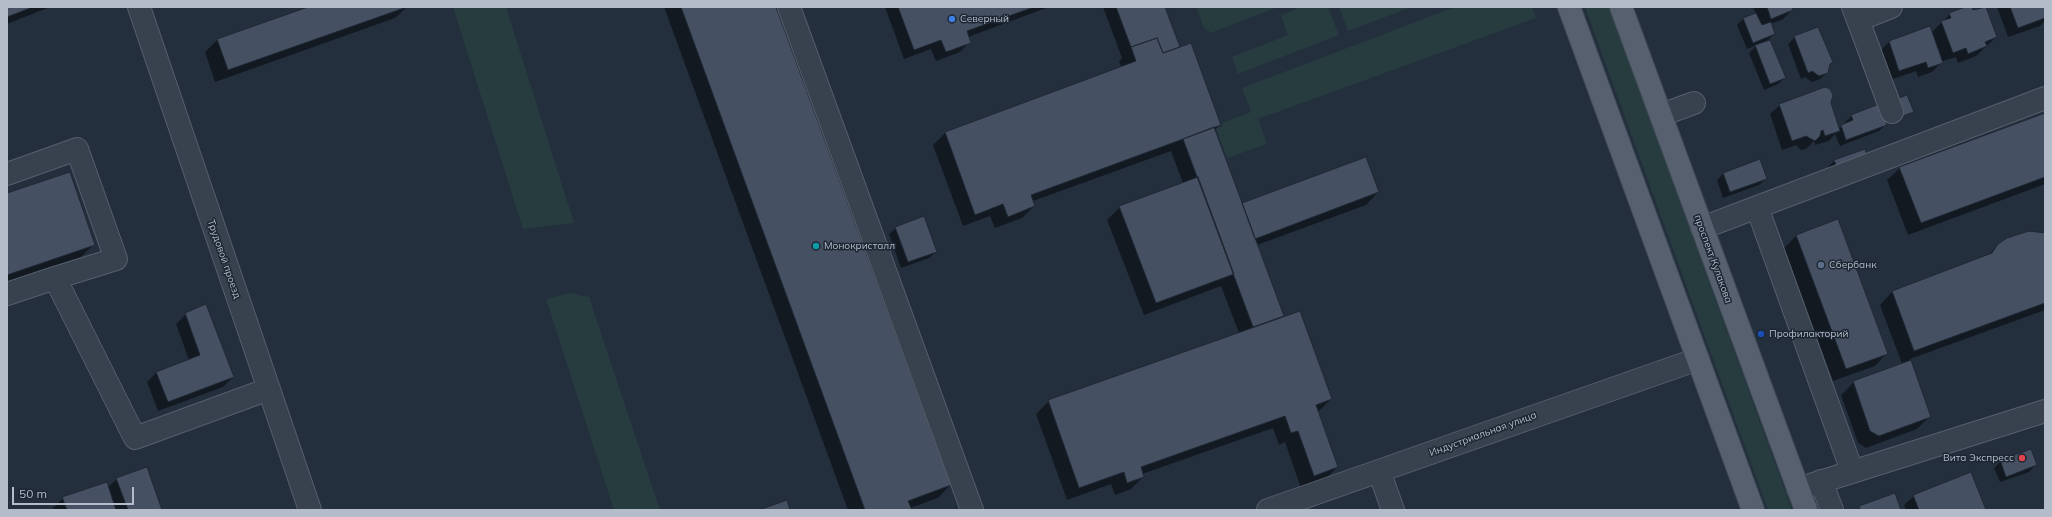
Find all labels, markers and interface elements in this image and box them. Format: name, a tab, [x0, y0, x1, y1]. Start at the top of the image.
place label: Северный	[960, 13, 1009, 25]
marker: Северный	[947, 14, 957, 24]
street label: проспект Кулакова	[1691, 213, 1735, 305]
street label: Трудовой проезд	[205, 218, 243, 300]
place label: Монокристалл	[824, 240, 895, 252]
marker: Монокристалл	[811, 241, 821, 251]
place label: Сбербанк	[1829, 259, 1877, 271]
marker: Сбербанк	[1816, 260, 1826, 270]
place label: Профилакторий	[1769, 328, 1848, 340]
marker: Профилакторий	[1756, 329, 1766, 339]
street label: Индустриальная улица	[1428, 409, 1538, 459]
place label: Вита Экспресс	[1943, 452, 2014, 464]
marker: Вита Экспресс	[2017, 453, 2027, 463]
scale bar	[14, 479, 136, 505]
text: 50 m	[19, 486, 47, 501]

